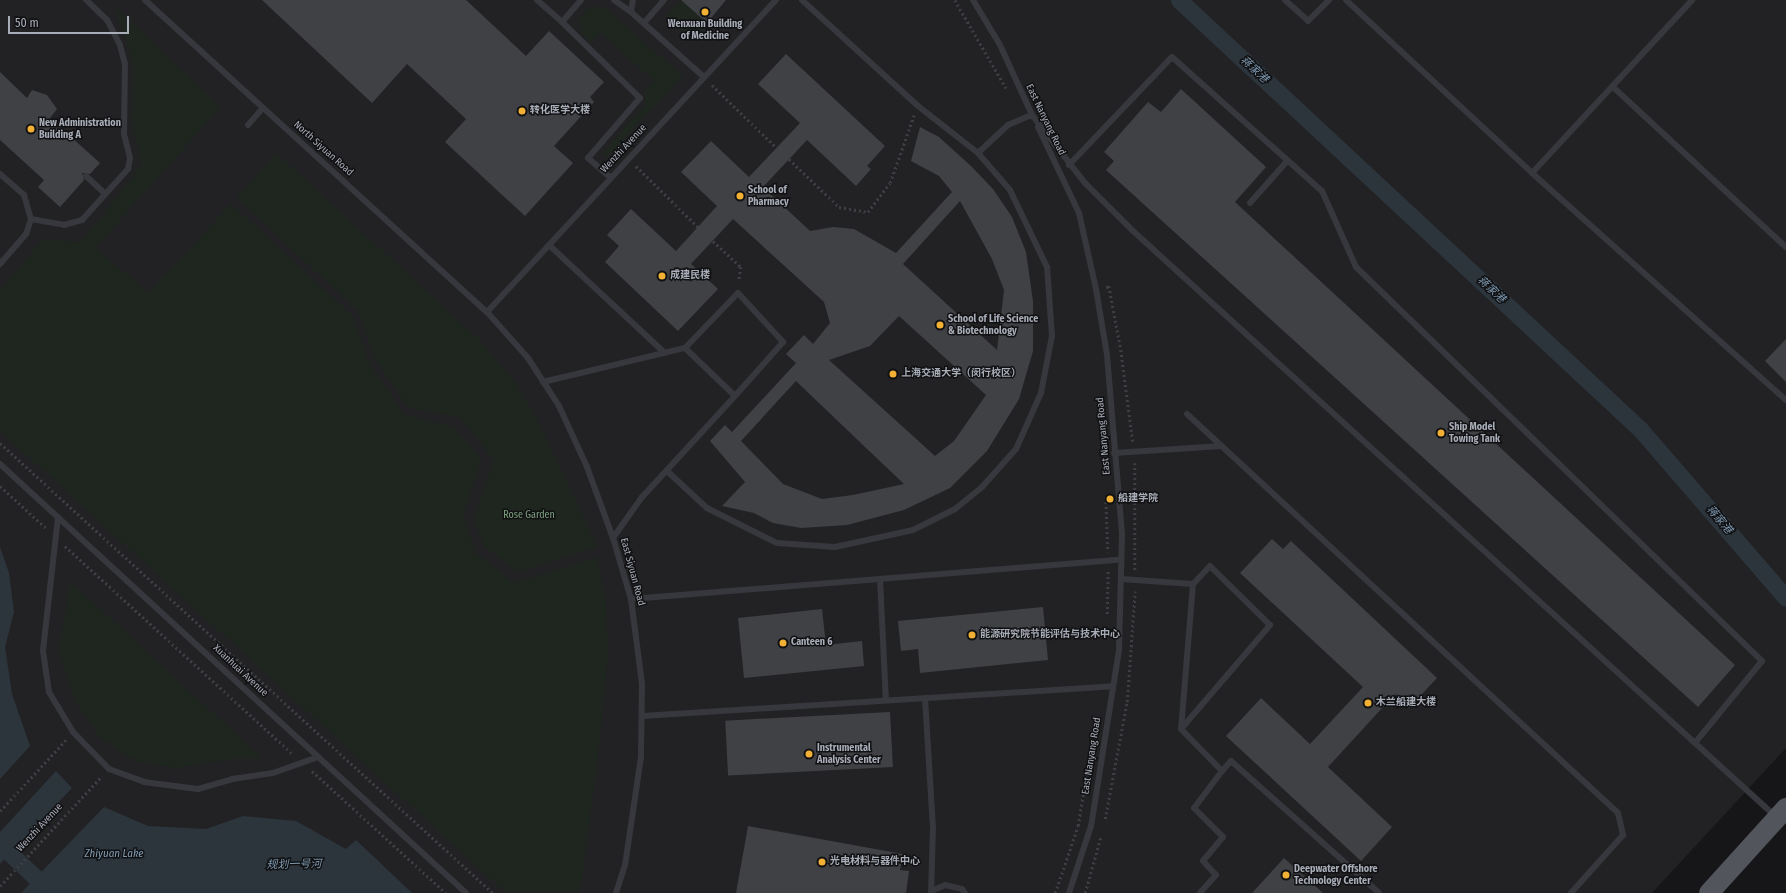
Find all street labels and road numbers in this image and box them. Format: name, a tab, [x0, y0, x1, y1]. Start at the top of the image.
street label: East Nanyang Road	[1023, 82, 1067, 158]
street label: North Siyuan Road	[291, 119, 355, 179]
street label: Wenzhi Avenue	[599, 122, 649, 176]
street label: East Nanyang Road	[1095, 397, 1113, 475]
street label: East Siyuan Road	[617, 537, 647, 607]
street label: Xuanhuai Avenue	[210, 643, 270, 699]
street label: East Nanyang Road	[1080, 717, 1104, 795]
street label: Wenzhi Avenue	[15, 801, 65, 855]

